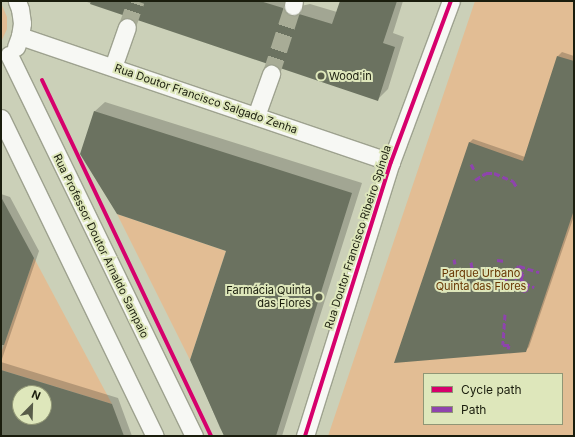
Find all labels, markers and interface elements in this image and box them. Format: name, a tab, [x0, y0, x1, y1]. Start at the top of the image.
street label: Rua Doutor Francisco Salgado Zenha	[113, 61, 299, 137]
place label: Wood'in	[329, 69, 372, 83]
marker: Wood'in	[316, 71, 326, 81]
street label: Rua Doutor Francisco Ribeiro Spínola	[322, 143, 394, 331]
street label: Rua Professor Doutor Arnaldo Sampaio	[51, 152, 151, 340]
park label: Parque Urbano Quinta das Flores	[436, 267, 526, 293]
place label: Farmácia Quinta das Flores	[226, 284, 311, 310]
marker: Farmácia Quinta das Flores	[314, 292, 324, 302]
legend	[423, 373, 563, 425]
text: Cycle path	[461, 382, 522, 397]
north arrow	[12, 385, 52, 425]
text: N	[30, 387, 43, 403]
text: Path	[461, 402, 486, 417]

